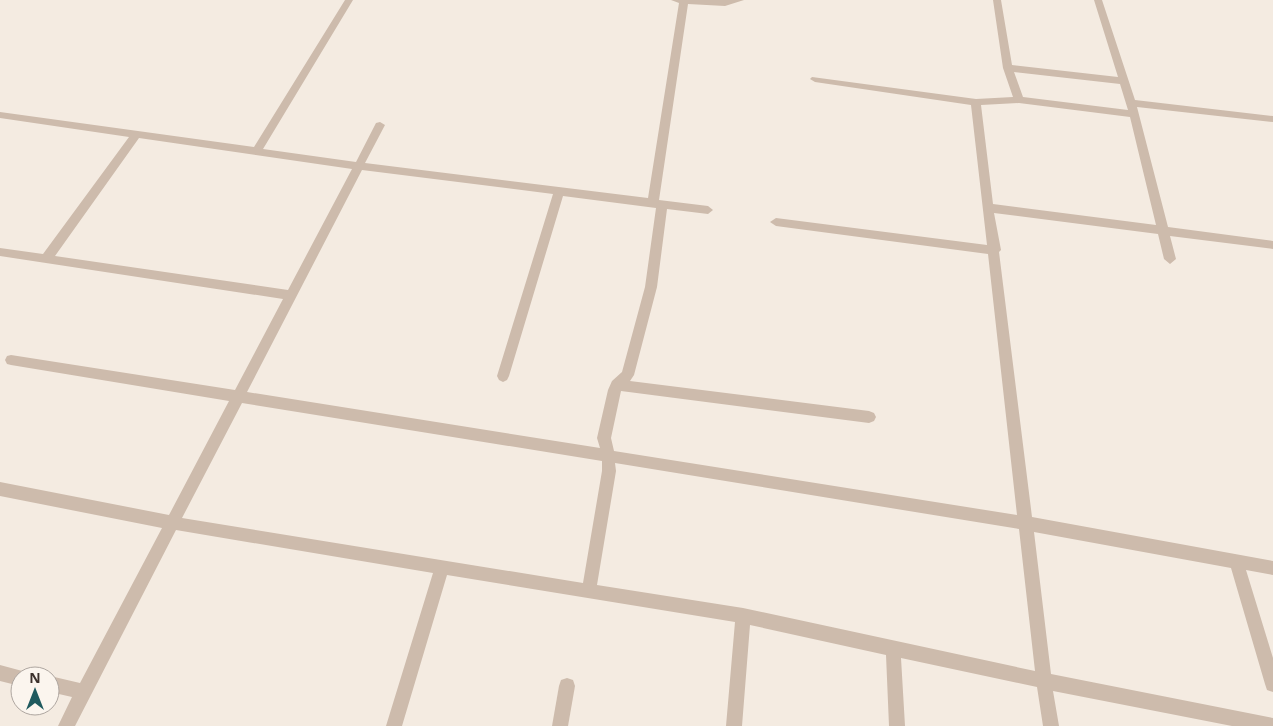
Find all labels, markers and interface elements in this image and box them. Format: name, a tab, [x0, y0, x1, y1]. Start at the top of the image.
north arrow	[10, 666, 60, 716]
text: N	[29, 668, 41, 687]

